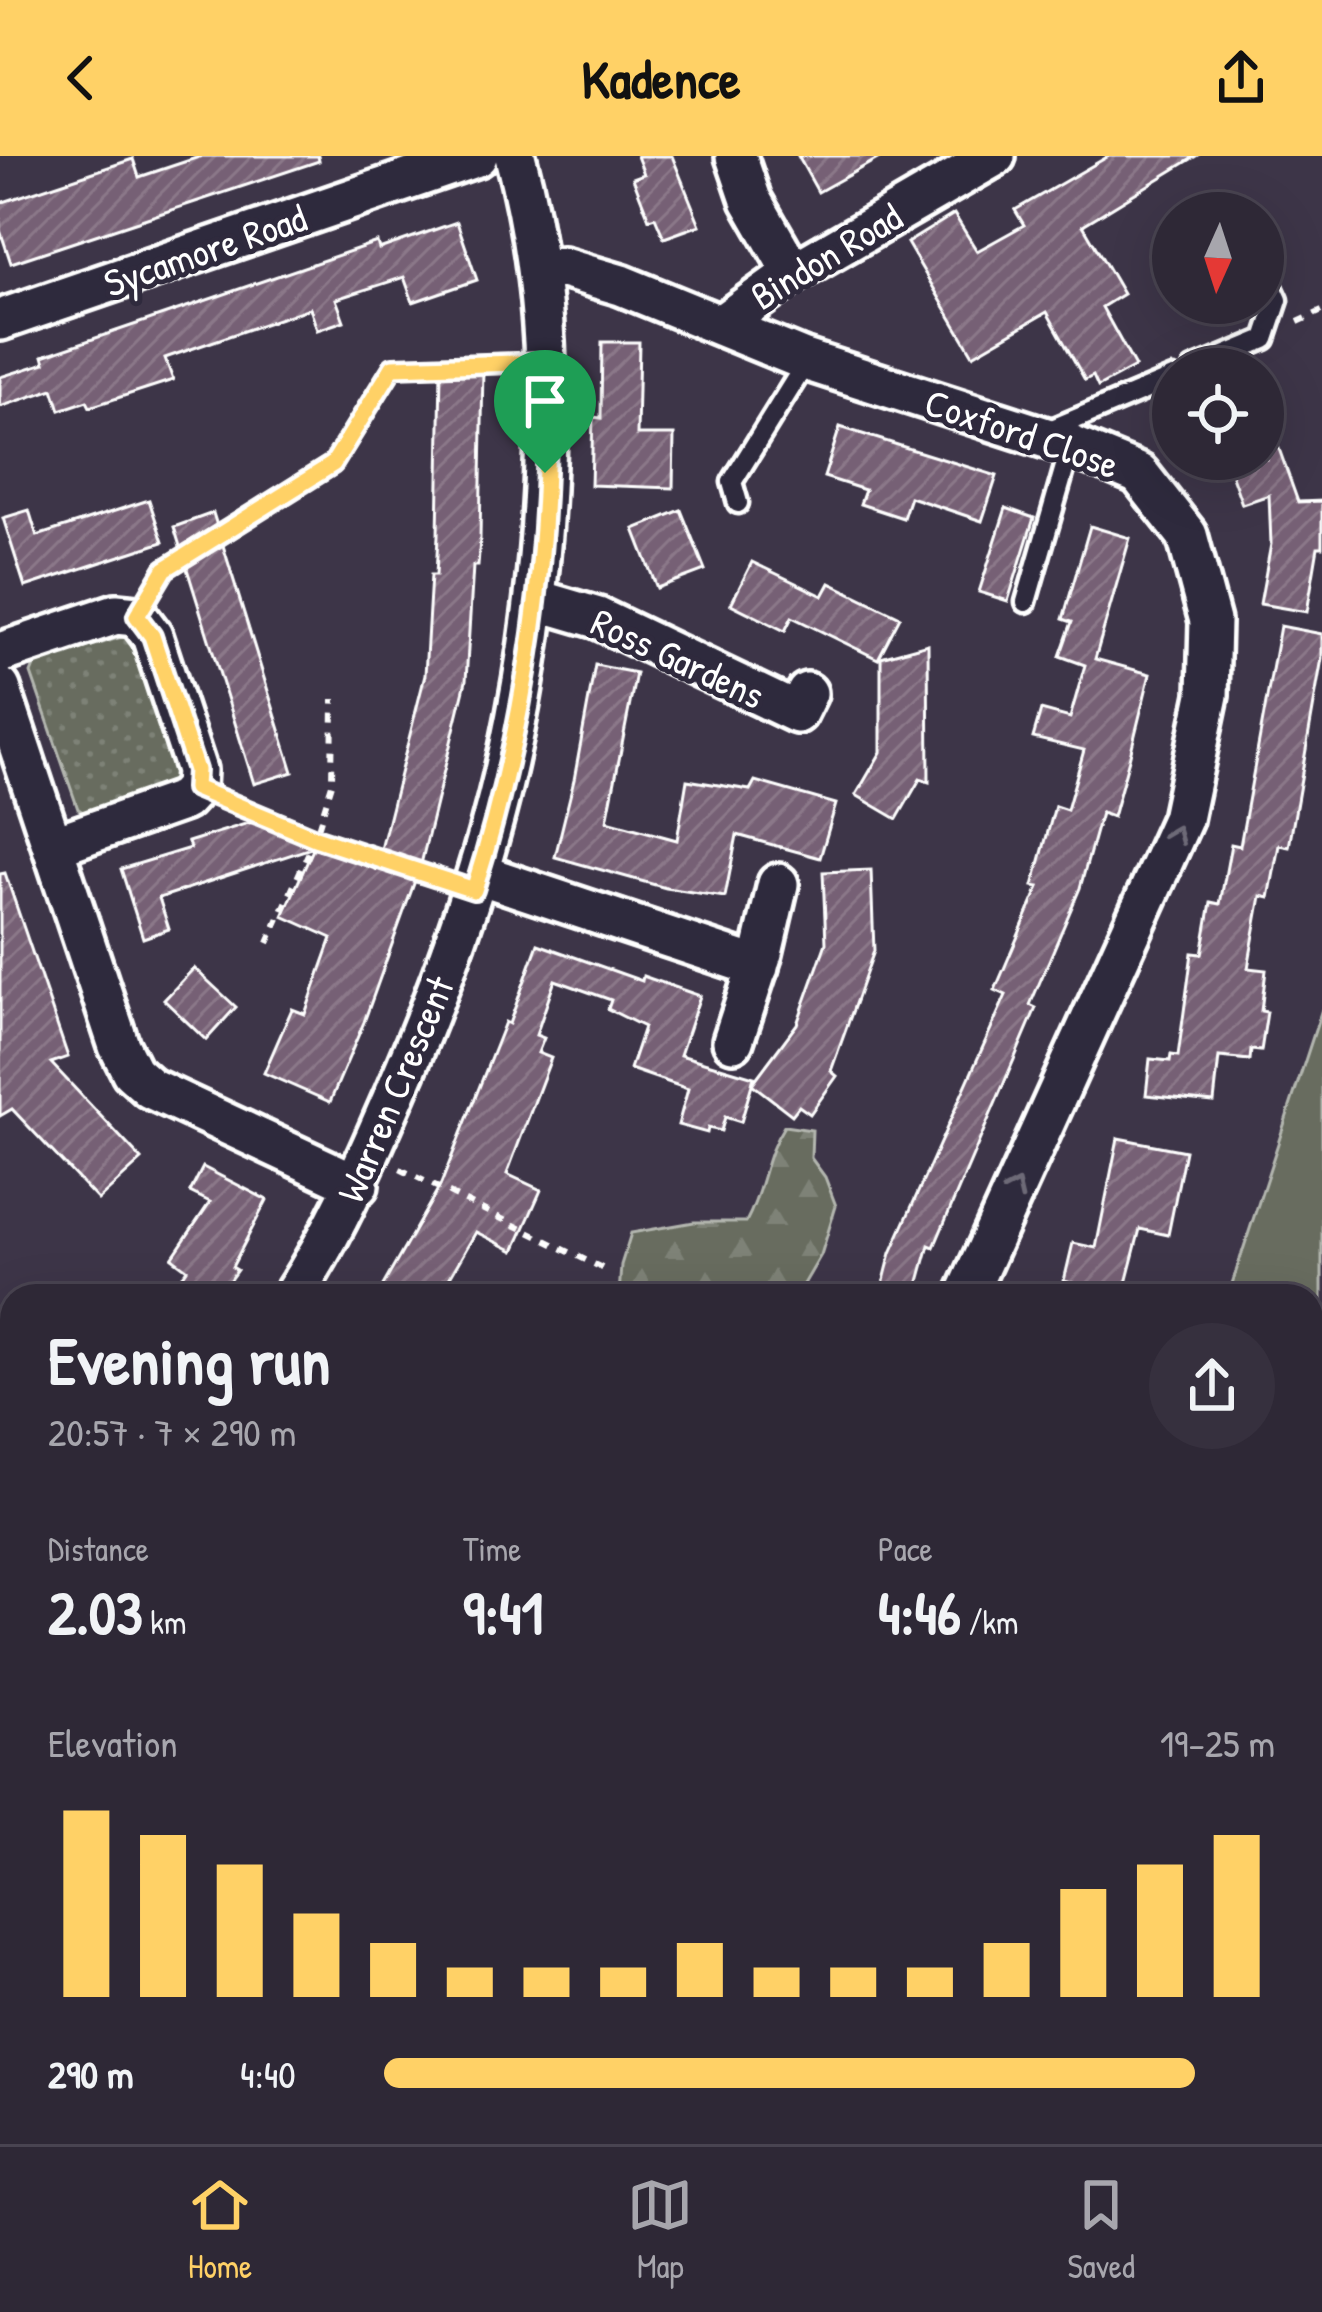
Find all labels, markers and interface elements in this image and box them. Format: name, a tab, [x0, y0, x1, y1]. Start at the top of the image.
text: Kadence	[582, 42, 740, 115]
icon: back	[48, 45, 114, 111]
icon: share	[1208, 45, 1274, 111]
street label: Sycamore Road	[97, 190, 313, 309]
street label: Bindon Road	[740, 190, 911, 321]
north arrow	[1152, 192, 1284, 324]
map controls	[1152, 192, 1284, 480]
button: locate	[1152, 348, 1284, 480]
pin	[494, 350, 596, 473]
icon: arrive	[512, 368, 578, 434]
street label: Coxford Close	[918, 375, 1126, 490]
street label: Ross Gardens	[583, 594, 773, 721]
one-way arrow	[1161, 825, 1185, 846]
street label: Warren Crescent	[323, 967, 466, 1210]
one-way arrow	[1001, 1180, 1024, 1202]
text: Evening run	[48, 1315, 330, 1405]
button: share	[1149, 1323, 1275, 1449]
text: 20:57 · 7 × 290 m	[48, 1405, 296, 1458]
text: Distance	[48, 1527, 149, 1571]
text: Time	[463, 1527, 521, 1571]
text: Pace	[878, 1527, 933, 1571]
text: 2.03	[48, 1571, 143, 1653]
text: 9:41	[463, 1571, 543, 1653]
text: 4:46	[878, 1571, 961, 1653]
text: km	[143, 1600, 186, 1644]
text: /km	[961, 1600, 1019, 1644]
text: Elevation	[48, 1716, 178, 1769]
text: 19–25 m	[1160, 1716, 1275, 1769]
text: 290 m	[48, 2047, 134, 2100]
text: 4:40	[240, 2047, 296, 2100]
tab: Home	[187, 2172, 253, 2288]
tab: Map	[627, 2172, 693, 2288]
tab: Saved	[1068, 2172, 1135, 2288]

